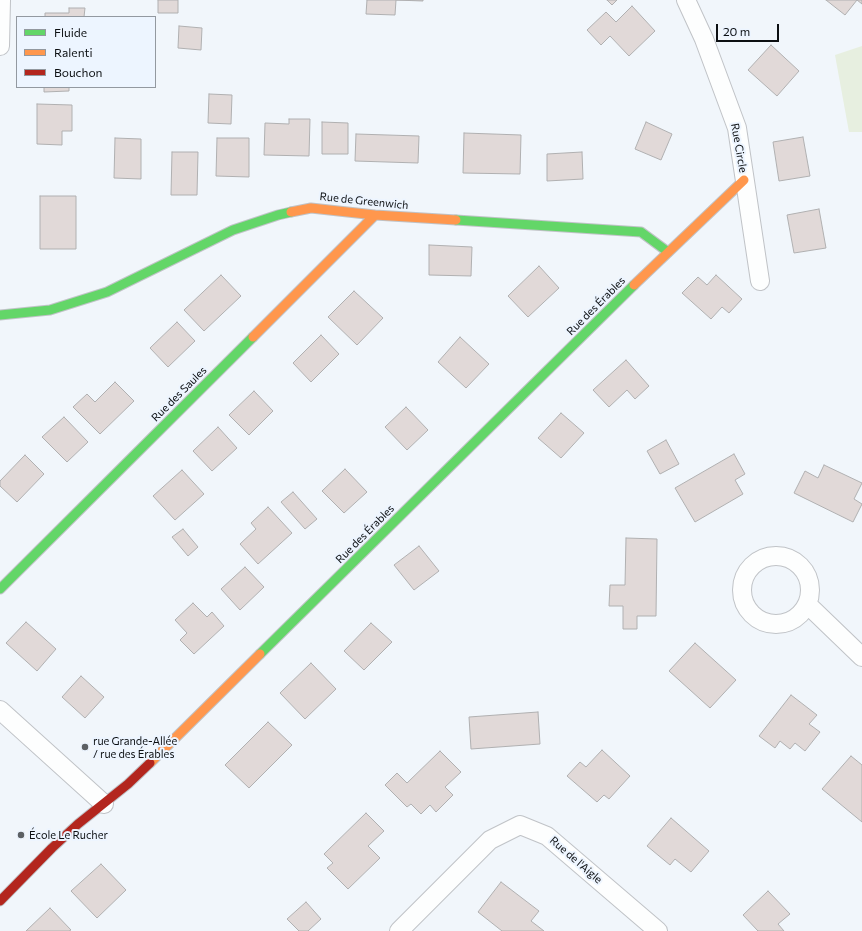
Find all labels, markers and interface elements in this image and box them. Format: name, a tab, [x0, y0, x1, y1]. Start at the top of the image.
legend	[16, 16, 156, 88]
scale bar	[718, 16, 781, 42]
text: 20 m	[723, 24, 750, 38]
text: Fluide	[54, 25, 87, 39]
text: Ralenti	[54, 45, 93, 59]
text: Bouchon	[54, 65, 102, 79]
street label: Rue Circle	[728, 122, 750, 174]
street label: Rue de Greenwich	[319, 190, 409, 212]
street label: Rue des Érables	[564, 274, 628, 338]
street label: Rue des Saules	[149, 364, 209, 424]
street label: Rue des Érables	[333, 502, 397, 566]
place label: rue Grande-Allée / rue des Érables	[93, 734, 177, 760]
marker: rue Grande-Allée / rue des Érables	[80, 742, 90, 752]
place label: École Le Rucher	[29, 828, 108, 842]
marker: École Le Rucher	[16, 830, 26, 840]
street label: Rue de l'Aigle	[547, 834, 605, 886]

